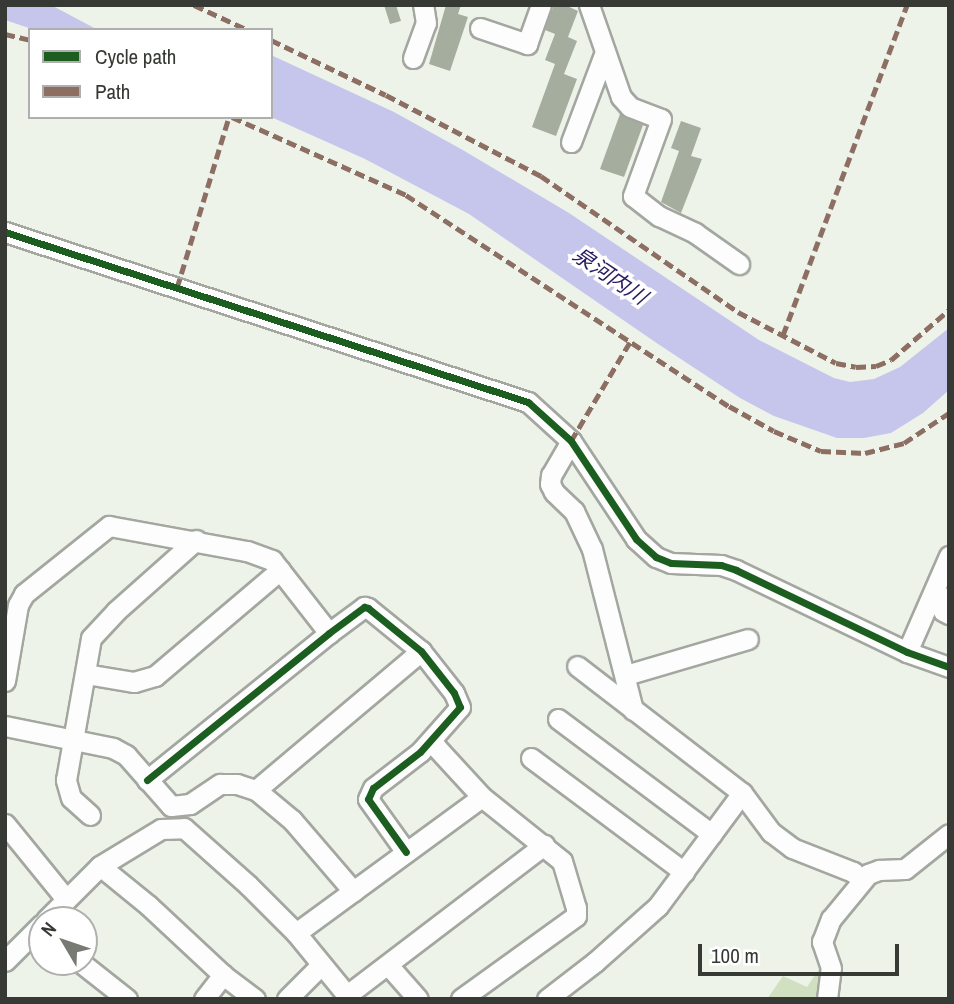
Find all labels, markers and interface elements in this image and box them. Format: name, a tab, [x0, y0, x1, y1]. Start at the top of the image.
legend	[28, 28, 273, 119]
text: Cycle path	[95, 42, 176, 71]
text: Path	[95, 77, 130, 106]
water label: 泉河内川	[568, 242, 652, 310]
north arrow	[28, 906, 98, 976]
text: N	[35, 916, 62, 942]
scale bar	[702, 930, 903, 974]
text: 100 m	[711, 941, 759, 970]

